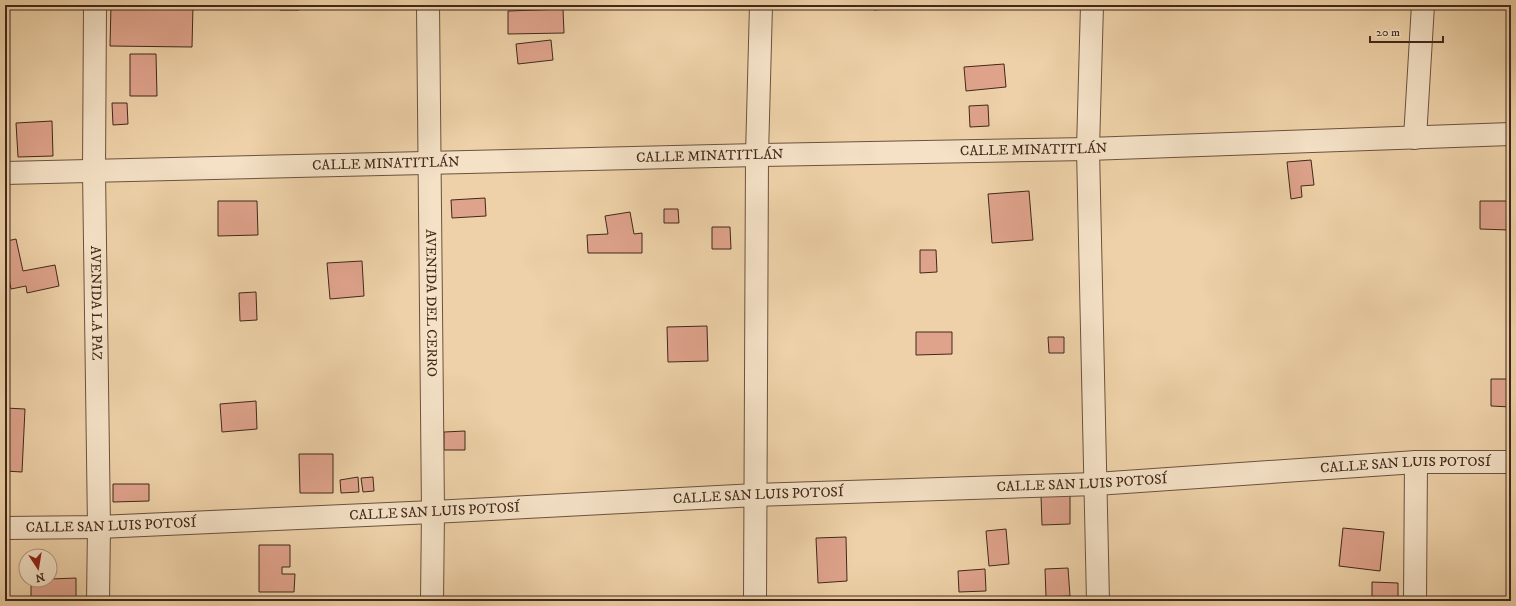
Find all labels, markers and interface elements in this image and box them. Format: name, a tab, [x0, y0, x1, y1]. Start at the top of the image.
scale bar	[1370, 18, 1443, 44]
text: 20 m	[1376, 25, 1400, 40]
street label: CALLE MINATITLÁN	[960, 139, 1108, 160]
street label: CALLE MINATITLÁN	[636, 146, 784, 167]
street label: CALLE MINATITLÁN	[312, 153, 460, 175]
street label: AVENIDA DEL CERRO	[421, 229, 441, 377]
street label: AVENIDA LA PAZ	[86, 245, 106, 360]
street label: CALLE SAN LUIS POTOSÍ	[1320, 453, 1492, 478]
street label: CALLE SAN LUIS POTOSÍ	[996, 470, 1169, 496]
street label: CALLE SAN LUIS POTOSÍ	[672, 483, 845, 508]
street label: CALLE SAN LUIS POTOSÍ	[349, 498, 522, 525]
street label: CALLE SAN LUIS POTOSÍ	[26, 514, 198, 537]
north arrow	[18, 548, 58, 588]
text: N	[34, 569, 46, 585]

